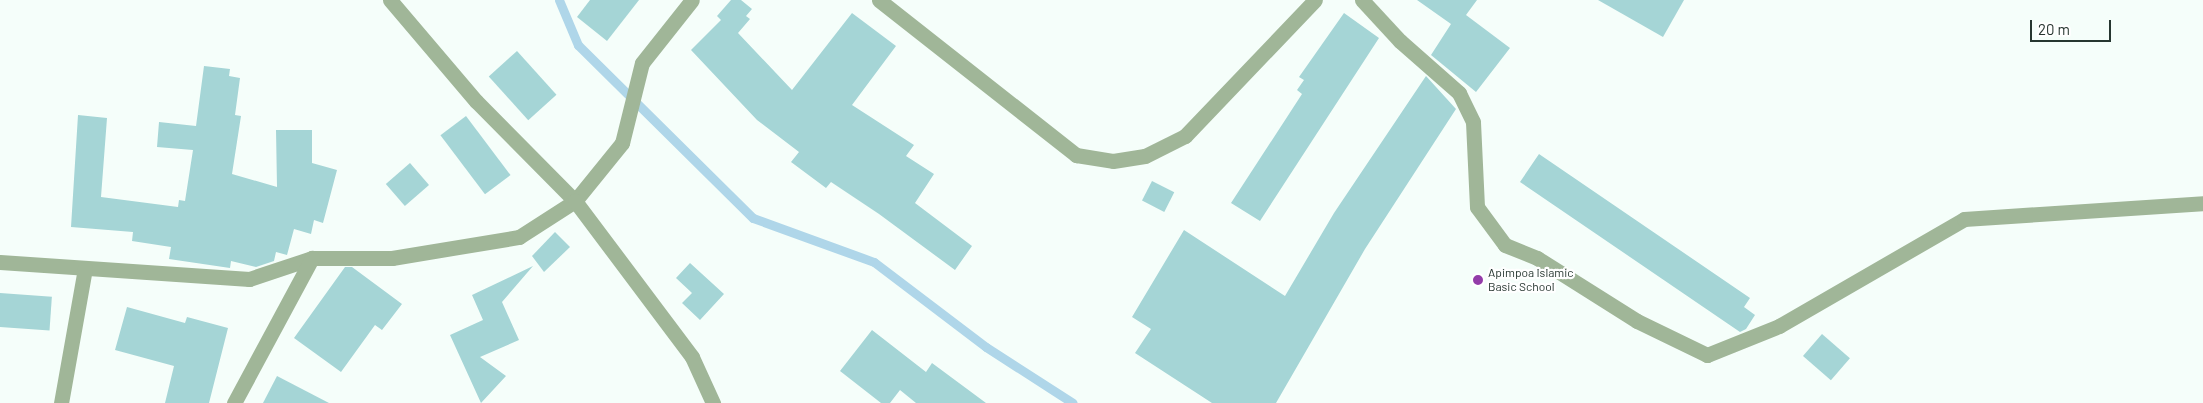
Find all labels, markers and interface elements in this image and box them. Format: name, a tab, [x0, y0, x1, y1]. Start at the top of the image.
scale bar	[2033, 10, 2114, 42]
text: 20 m	[2038, 20, 2070, 38]
place label: Apimpoa Islamic Basic School	[1488, 266, 1573, 294]
marker: Apimpoa Islamic Basic School	[1472, 274, 1484, 286]

